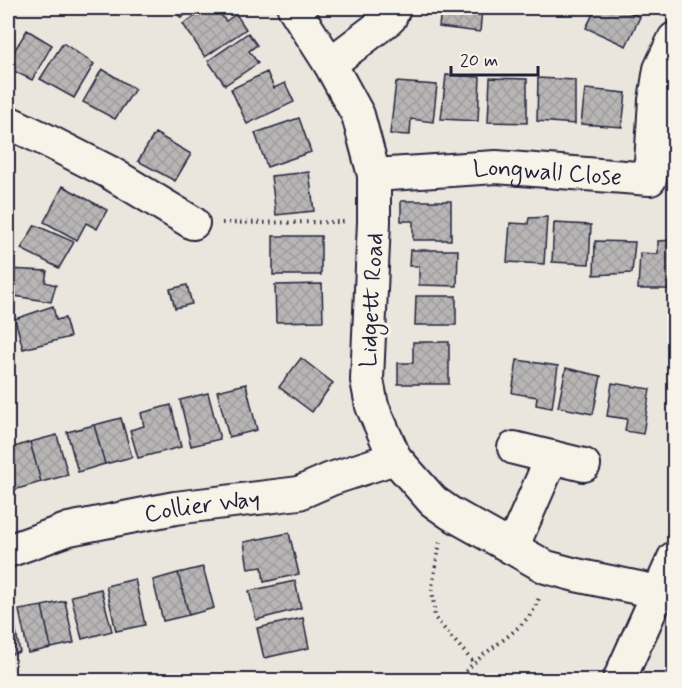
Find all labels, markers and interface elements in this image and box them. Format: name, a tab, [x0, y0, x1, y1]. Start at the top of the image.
scale bar	[451, 39, 538, 77]
text: 20 m	[460, 49, 498, 73]
street label: Longwall Close	[472, 153, 623, 194]
street label: Lidgett Road	[353, 232, 393, 368]
street label: Collier Way	[142, 484, 262, 531]

